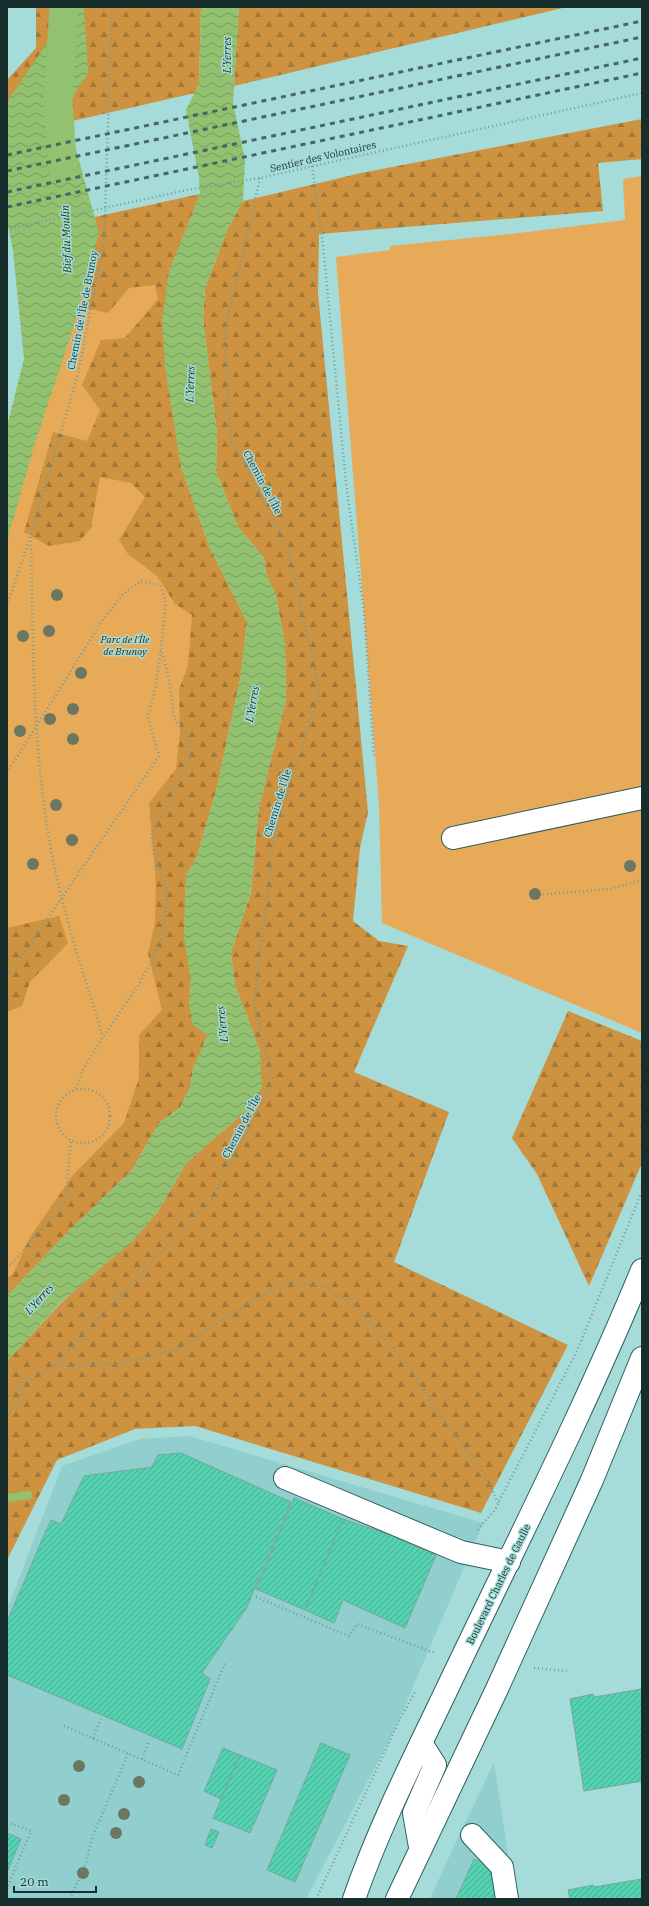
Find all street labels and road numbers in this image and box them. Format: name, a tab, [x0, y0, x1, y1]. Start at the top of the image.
street label: Sentier des Volontaires	[269, 138, 378, 175]
street label: Chemin de l'Île de Brunoy	[65, 249, 101, 371]
street label: Chemin de l'Île	[240, 448, 285, 516]
street label: Chemin de l'Île	[261, 768, 294, 839]
street label: Chemin de l'Île	[219, 1092, 264, 1160]
street label: Boulevard Charles de Gaulle	[464, 1522, 533, 1647]

